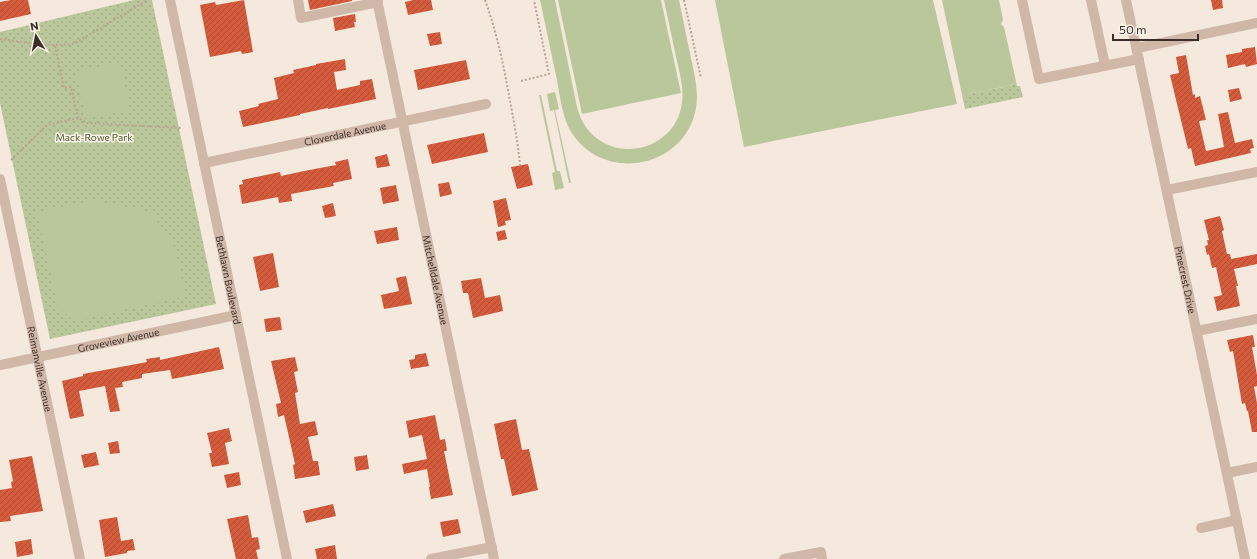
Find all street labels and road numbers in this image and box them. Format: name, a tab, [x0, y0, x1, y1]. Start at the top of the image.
street label: Cloverdale Avenue	[303, 119, 387, 148]
street label: Bethlawn Boulevard	[213, 234, 244, 326]
street label: Mitchelldale Avenue	[420, 234, 451, 326]
street label: Pinecrest Drive	[1173, 245, 1199, 315]
street label: Reimanville Avenue	[25, 325, 55, 413]
street label: Groveview Avenue	[76, 325, 160, 354]

